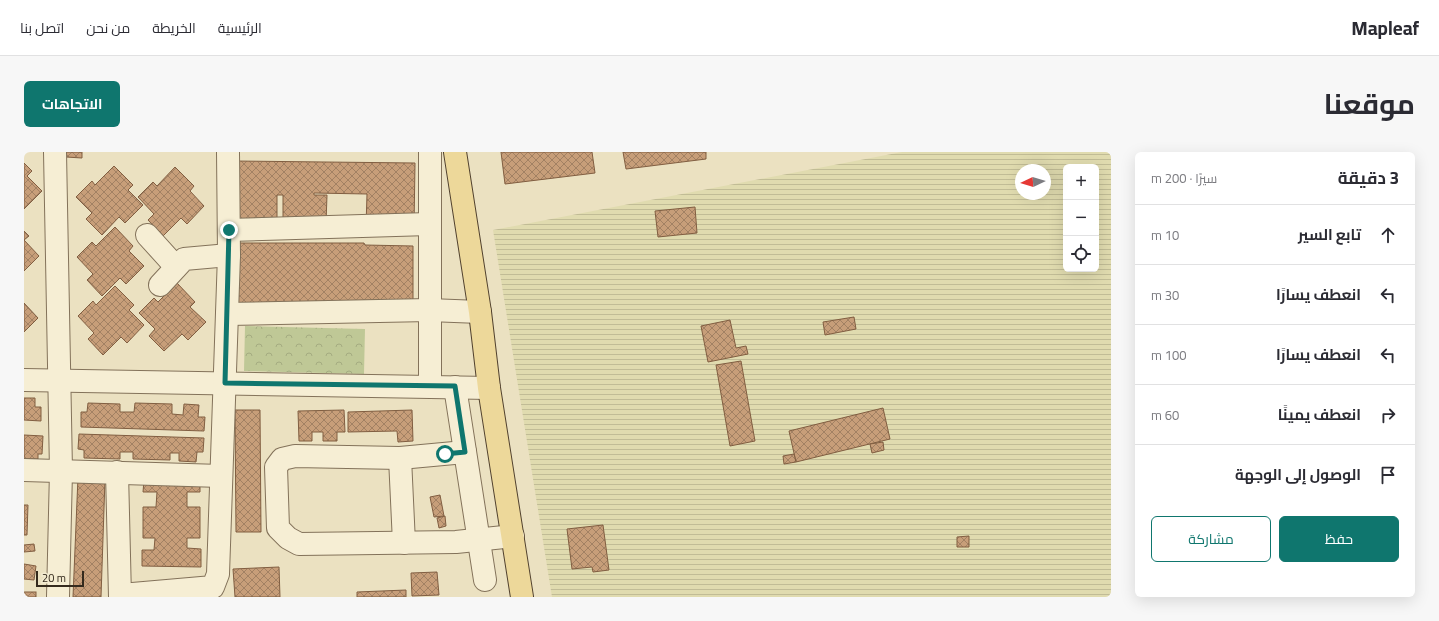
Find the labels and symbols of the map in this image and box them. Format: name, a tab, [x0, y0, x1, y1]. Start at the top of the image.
north arrow	[1015, 164, 1051, 200]
route end	[220, 221, 238, 239]
route start	[436, 445, 454, 463]
scale bar	[36, 569, 84, 588]

